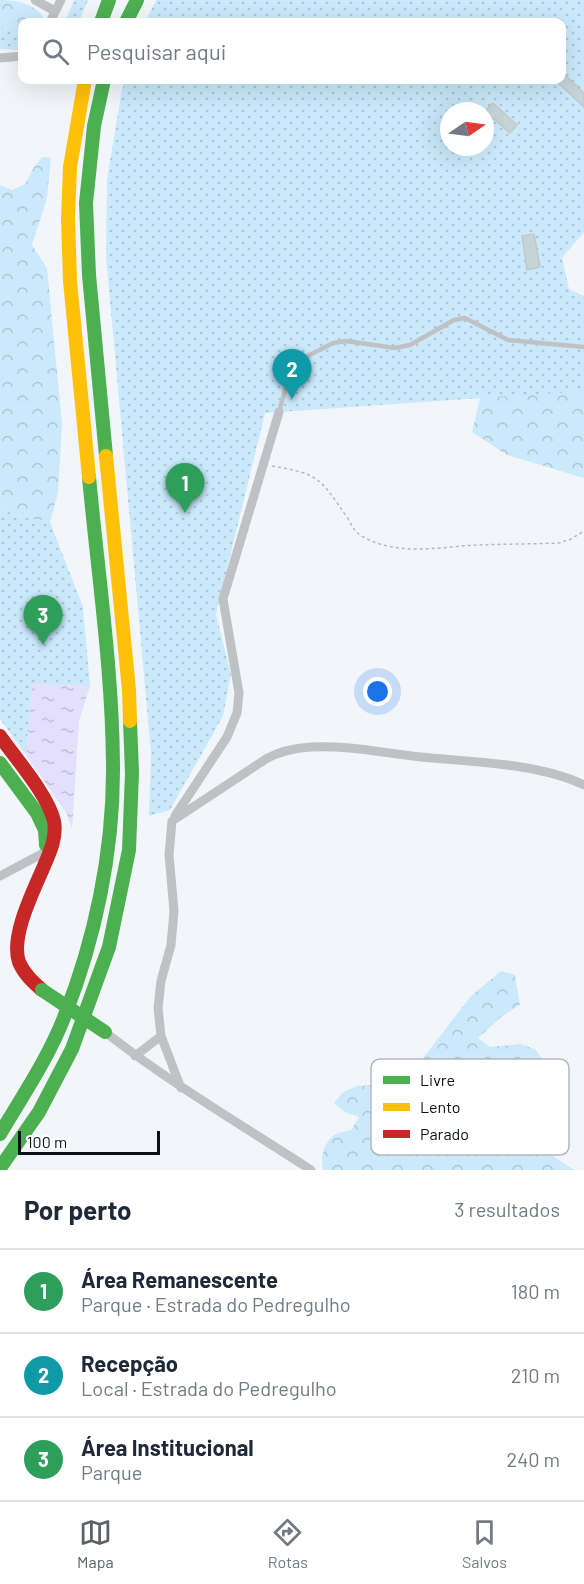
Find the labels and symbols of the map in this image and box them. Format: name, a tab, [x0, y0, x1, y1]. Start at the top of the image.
north arrow	[440, 102, 494, 156]
pin: 2	[272, 350, 312, 399]
pin: 1	[166, 464, 204, 513]
pin: 3	[24, 596, 63, 645]
your location	[363, 677, 392, 706]
legend	[371, 1059, 569, 1155]
text: Livre	[420, 1070, 455, 1089]
text: Lento	[420, 1097, 461, 1116]
text: Parado	[420, 1124, 469, 1143]
scale bar	[18, 1128, 160, 1156]

